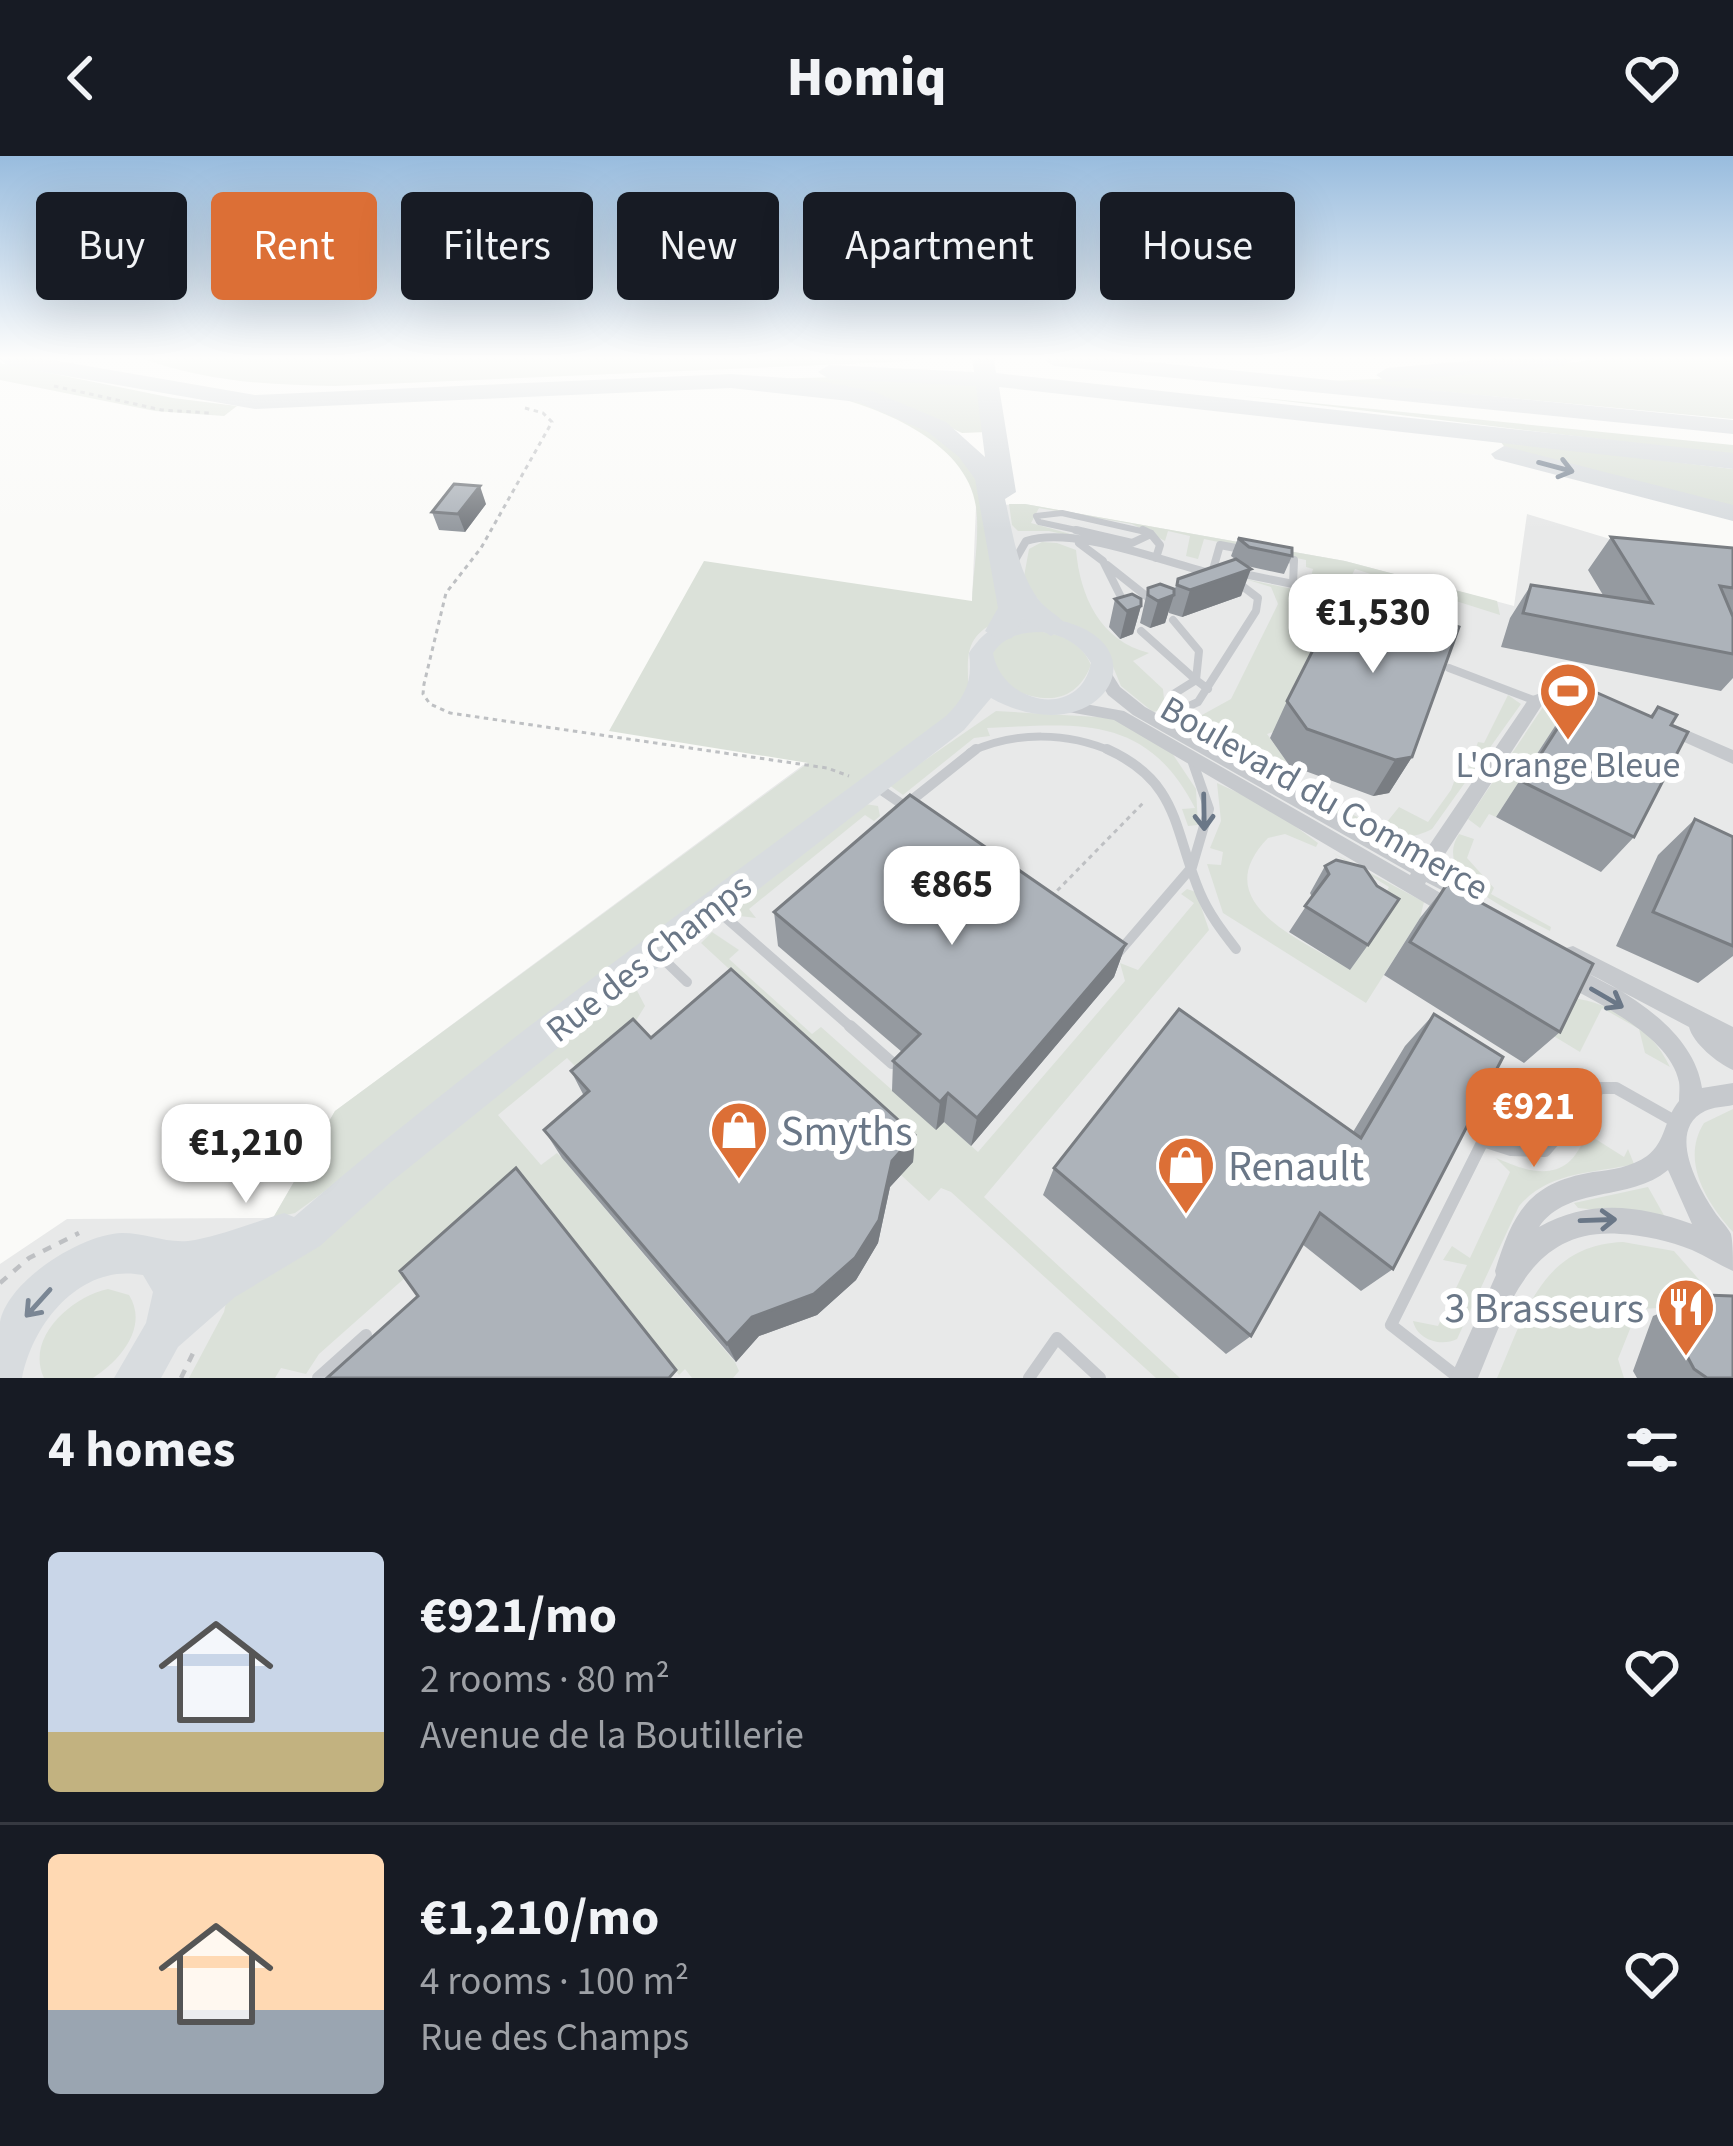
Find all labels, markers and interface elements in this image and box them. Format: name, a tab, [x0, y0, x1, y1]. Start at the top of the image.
text: Homiq	[787, 40, 946, 117]
icon: back	[48, 45, 114, 111]
icon: heart	[1619, 45, 1685, 111]
chip: Buy	[36, 192, 187, 300]
chip: Rent	[211, 192, 377, 300]
chip: Filters	[401, 192, 593, 300]
chip: New	[617, 192, 779, 300]
chip: Apartment	[803, 192, 1076, 300]
chip: House	[1100, 192, 1295, 300]
one-way arrow	[1536, 457, 1574, 479]
pin: €1,530	[1275, 574, 1471, 676]
text: €1,530	[1316, 585, 1430, 641]
sports icon: L'Orange Bleue	[1537, 660, 1599, 742]
street label: Boulevard du Commerce	[1151, 683, 1498, 913]
place label: L'Orange Bleue	[1456, 740, 1680, 791]
one-way arrow	[1193, 791, 1216, 830]
pin: €865	[881, 846, 1023, 948]
text: €865	[911, 857, 993, 913]
street label: Rue des Champs	[535, 862, 762, 1055]
one-way arrow	[1589, 986, 1624, 1010]
pin: €921	[1463, 1068, 1605, 1170]
text: €921	[1493, 1079, 1575, 1135]
shop icon: Smyths	[708, 1099, 770, 1181]
place label: Smyths	[781, 1102, 913, 1162]
pin: €1,210	[148, 1104, 344, 1206]
text: €1,210	[189, 1115, 303, 1171]
shop icon: Renault	[1155, 1134, 1217, 1216]
place label: Renault	[1228, 1137, 1364, 1197]
one-way arrow	[1577, 1208, 1616, 1231]
restaurant icon: 3 Brasseurs	[1655, 1276, 1717, 1358]
place label: 3 Brasseurs	[1444, 1279, 1644, 1339]
one-way arrow	[25, 1287, 52, 1317]
text: 4 homes	[48, 1414, 235, 1486]
icon: filters	[1619, 1417, 1685, 1483]
text: €921/mo	[420, 1580, 617, 1652]
icon: home	[144, 1600, 288, 1744]
icon: heart	[1619, 1639, 1685, 1705]
text: 2 rooms · 80 m²	[420, 1652, 670, 1708]
text: Avenue de la Boutillerie	[420, 1708, 804, 1764]
text: €1,210/mo	[420, 1882, 659, 1954]
icon: home	[144, 1902, 288, 2046]
icon: heart	[1619, 1941, 1685, 2007]
text: 4 rooms · 100 m²	[420, 1954, 689, 2010]
text: Rue des Champs	[420, 2010, 689, 2066]

